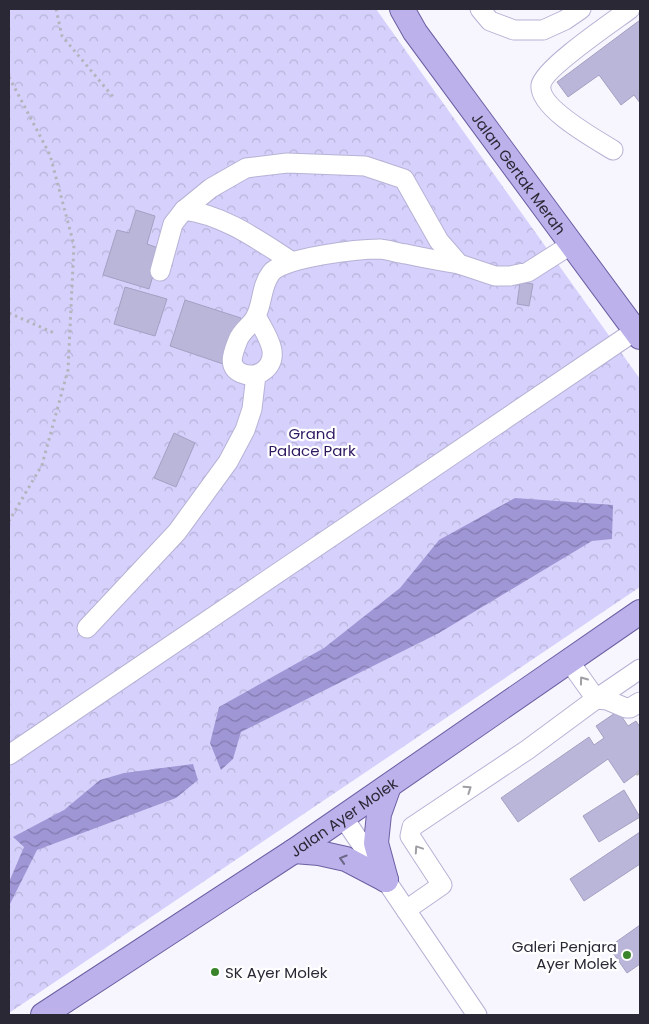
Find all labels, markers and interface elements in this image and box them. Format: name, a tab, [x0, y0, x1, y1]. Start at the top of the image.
street label: Jalan Gertak Merah	[467, 108, 571, 239]
park label: Grand Palace Park	[268, 423, 356, 461]
one-way arrow	[580, 677, 588, 686]
street label: Jalan Ayer Molek	[286, 772, 402, 861]
one-way arrow	[462, 786, 471, 796]
one-way arrow	[415, 845, 424, 855]
one-way arrow	[339, 854, 347, 864]
place label: Galeri Penjara Ayer Molek	[512, 936, 617, 974]
marker: Galeri Penjara Ayer Molek	[621, 949, 633, 961]
place label: SK Ayer Molek	[225, 962, 328, 983]
marker: SK Ayer Molek	[209, 966, 221, 978]

